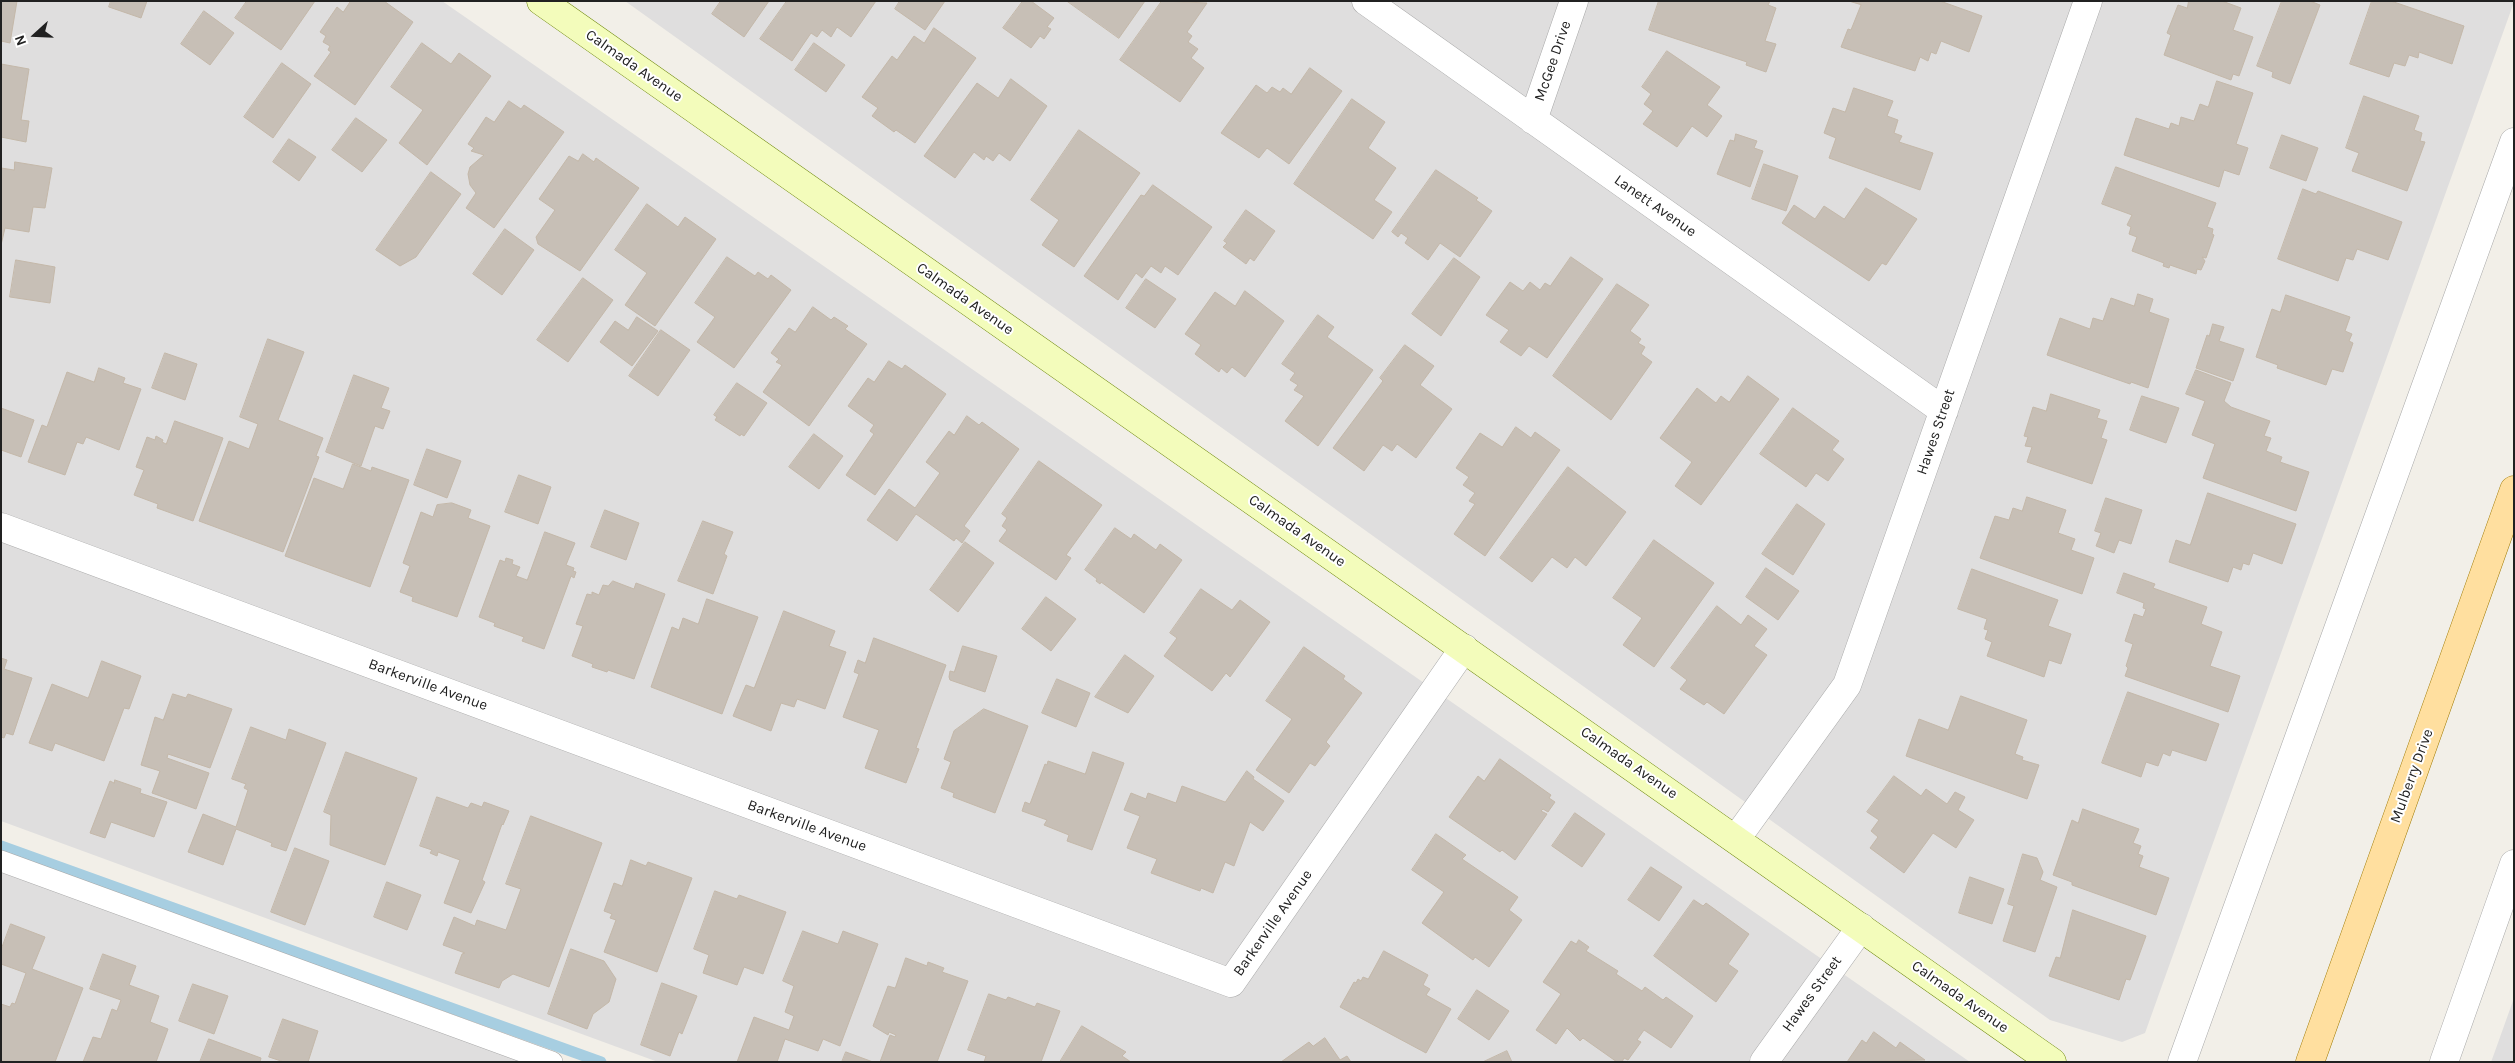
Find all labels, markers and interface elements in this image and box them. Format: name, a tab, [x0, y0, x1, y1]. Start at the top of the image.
north arrow	[10, 10, 60, 60]
street label: McGee Drive	[1531, 18, 1575, 104]
street label: Calmada Avenue	[582, 26, 686, 106]
text: N	[11, 33, 30, 48]
street label: Lanett Avenue	[1610, 171, 1700, 241]
street label: Calmada Avenue	[913, 259, 1017, 339]
street label: Hawes Street	[1913, 387, 1959, 477]
street label: Calmada Avenue	[1245, 491, 1349, 571]
street label: Barkerville Avenue	[366, 655, 490, 715]
street label: Calmada Avenue	[1577, 723, 1681, 803]
street label: Mulberry Drive	[2387, 726, 2437, 826]
street label: Barkerville Avenue	[745, 796, 869, 856]
street label: Barkerville Avenue	[1230, 866, 1316, 980]
street label: Hawes Street	[1778, 953, 1846, 1035]
street label: Calmada Avenue	[1908, 957, 2012, 1037]

